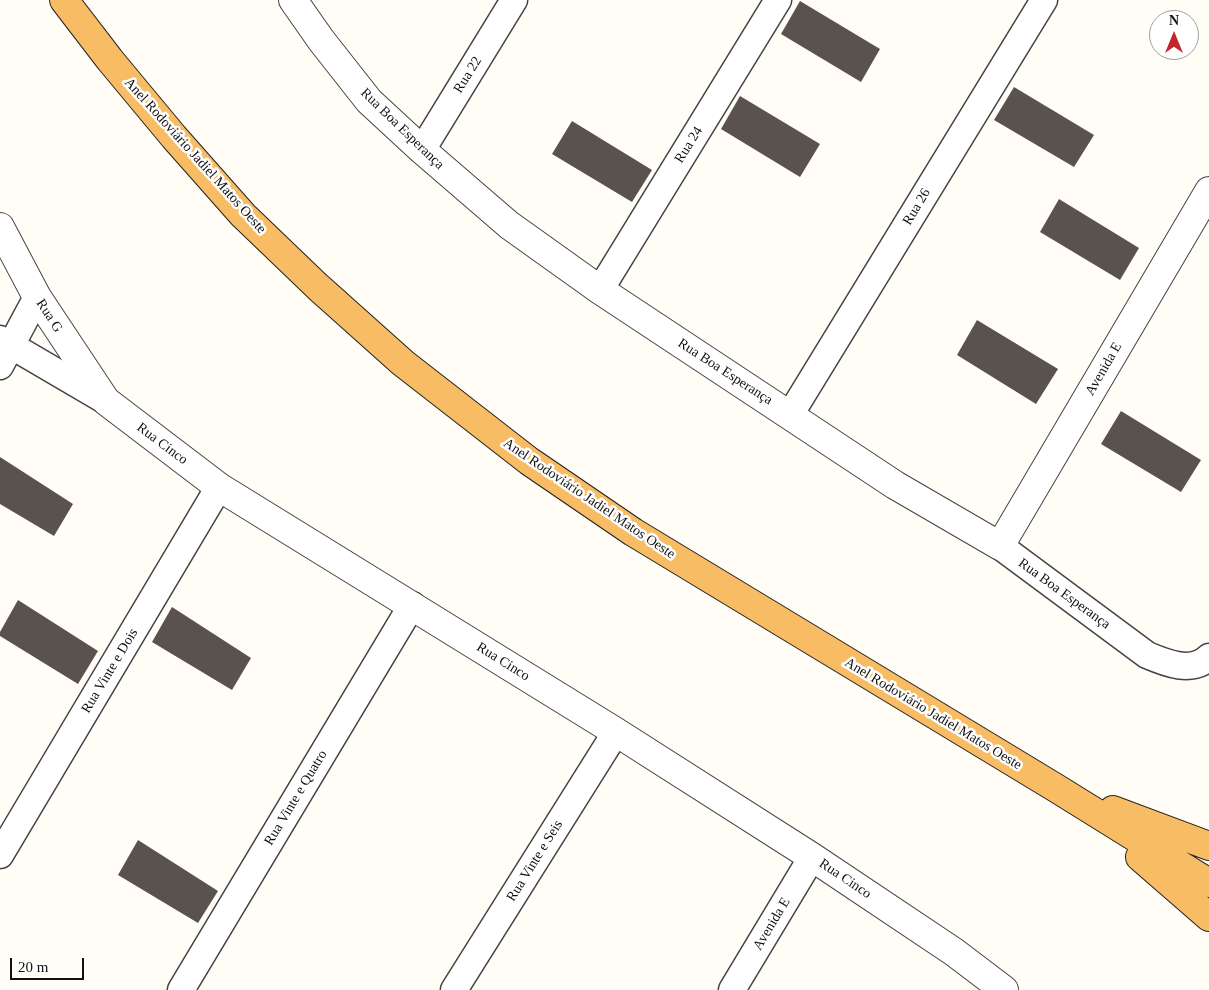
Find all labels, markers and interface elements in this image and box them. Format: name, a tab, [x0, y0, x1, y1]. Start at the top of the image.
north arrow	[1149, 10, 1199, 60]
text: N	[1169, 13, 1179, 28]
street label: Rua 22	[450, 54, 486, 96]
street label: Anel Rodoviário Jadiel Matos Oeste	[121, 75, 269, 237]
street label: Rua Boa Esperança	[357, 85, 447, 173]
street label: Rua 24	[671, 124, 707, 166]
street label: Rua 26	[899, 186, 935, 228]
street label: Rua G	[32, 296, 66, 336]
street label: Rua Boa Esperança	[674, 335, 776, 409]
street label: Avenida E	[1082, 339, 1126, 399]
street label: Rua Cinco	[133, 419, 191, 469]
street label: Anel Rodoviário Jadiel Matos Oeste	[500, 435, 678, 563]
street label: Rua Boa Esperança	[1015, 555, 1113, 633]
street label: Rua Vinte e Dois	[78, 626, 142, 716]
street label: Rua Cinco	[473, 639, 533, 685]
street label: Anel Rodoviário Jadiel Matos Oeste	[841, 654, 1025, 774]
street label: Rua Vinte e Quatro	[261, 747, 331, 849]
street label: Rua Vinte e Seis	[503, 817, 567, 905]
street label: Rua Cinco	[816, 855, 874, 903]
street label: Avenida E	[750, 895, 794, 953]
scale bar	[12, 948, 86, 980]
text: 20 m	[18, 959, 48, 975]

